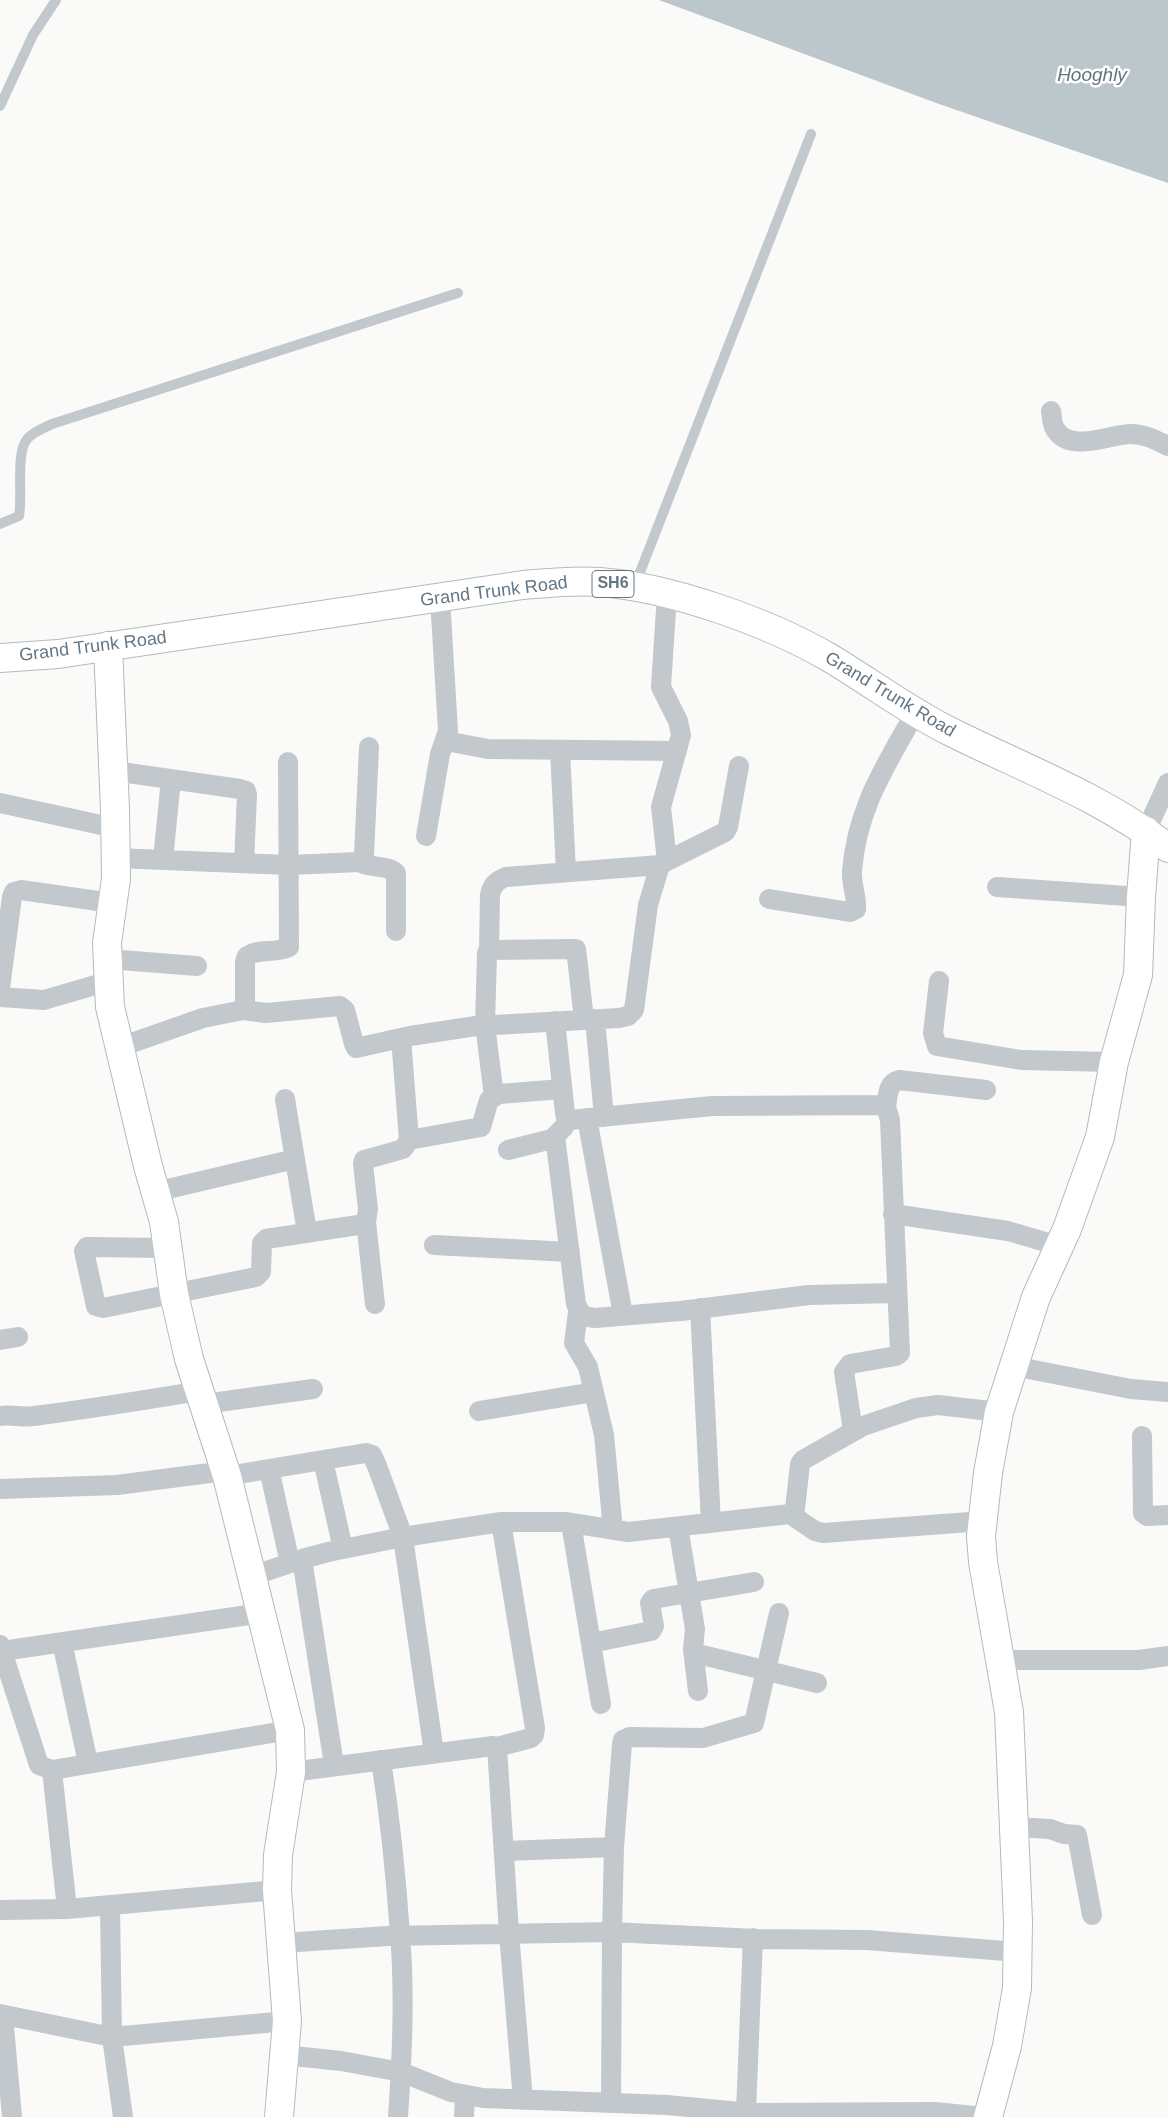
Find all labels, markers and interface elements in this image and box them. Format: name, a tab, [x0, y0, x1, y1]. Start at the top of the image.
water label: Hooghly	[1057, 65, 1127, 87]
road number: SH6	[592, 570, 634, 598]
street label: Grand Trunk Road	[419, 572, 569, 612]
street label: Grand Trunk Road	[18, 627, 168, 667]
street label: Grand Trunk Road	[821, 648, 959, 742]

